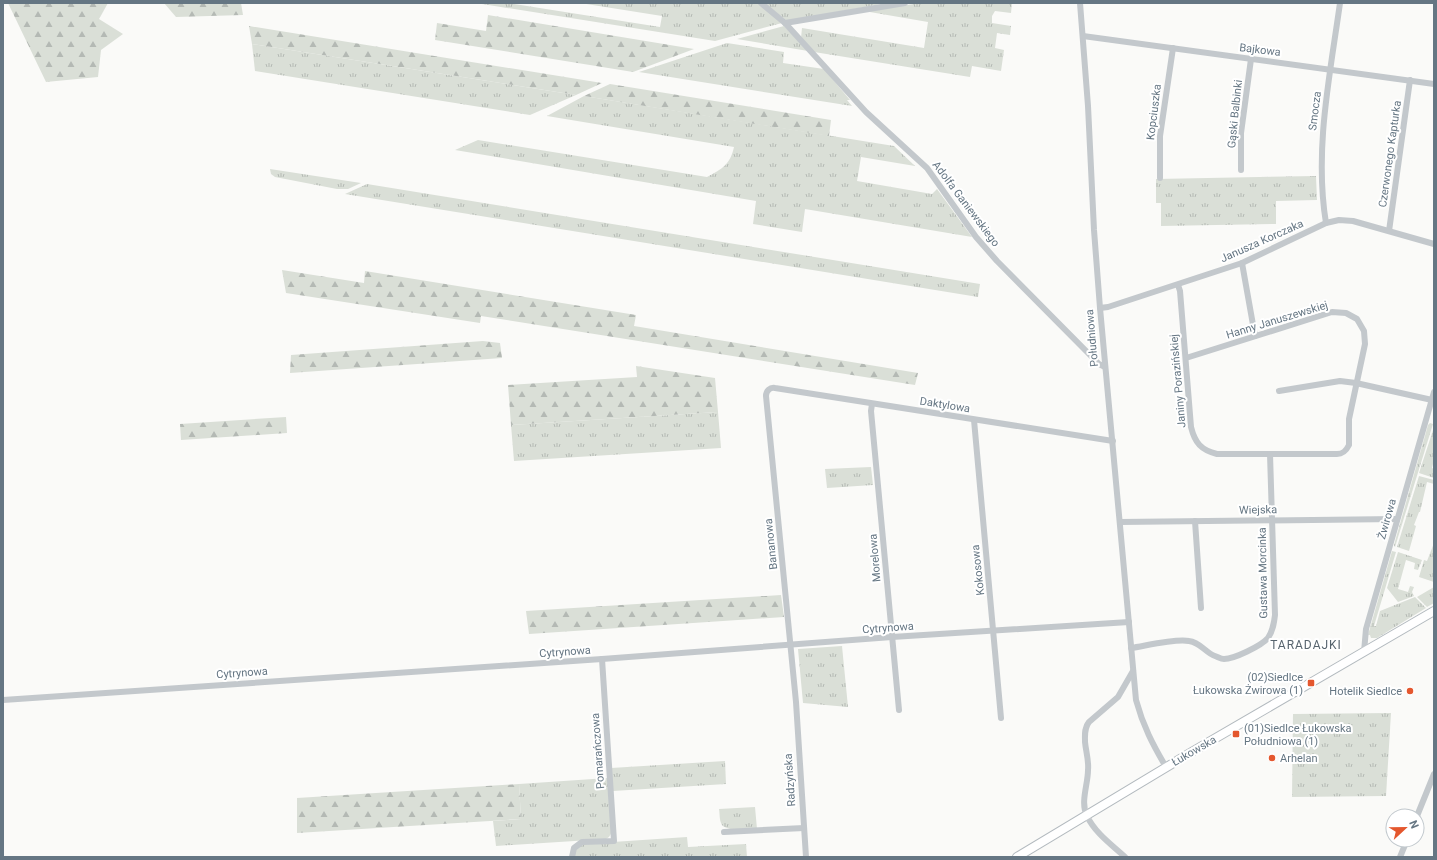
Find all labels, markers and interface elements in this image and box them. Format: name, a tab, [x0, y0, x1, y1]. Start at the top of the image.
street label: Bajkowa	[1239, 41, 1281, 59]
street label: Gąski Balbinki	[1225, 79, 1245, 149]
street label: Kopciuszka	[1144, 83, 1164, 141]
street label: Smocza	[1306, 91, 1324, 131]
street label: Czerwonego Kapturka	[1376, 100, 1404, 208]
street label: Adolfa Ganiewskiego	[930, 159, 1002, 249]
street label: Janusza Korczaka	[1218, 217, 1306, 265]
street label: Hanny Januszewskiej	[1225, 298, 1329, 342]
street label: Południowa	[1083, 309, 1101, 367]
street label: Janiny Porazińskiej	[1167, 334, 1189, 428]
street label: Daktylowa	[919, 395, 971, 415]
street label: Żwirowa	[1375, 497, 1399, 541]
street label: Wiejska	[1239, 503, 1277, 517]
street label: Bananowa	[762, 518, 780, 570]
street label: Gustawa Morcinka	[1256, 527, 1270, 619]
street label: Morelowa	[866, 533, 884, 583]
street label: Kokosowa	[969, 544, 987, 596]
street label: Cytrynowa	[862, 620, 914, 636]
district label: TARADAJKI	[1270, 638, 1342, 652]
street label: Cytrynowa	[539, 644, 591, 660]
street label: Cytrynowa	[216, 665, 268, 681]
place label: (02)Siedlce Łukowska Żwirowa (1)	[1193, 671, 1303, 697]
marker: (02)Siedlce Łukowska Żwirowa (1)	[1306, 678, 1316, 688]
place label: Hotelik Siedlce	[1329, 685, 1402, 698]
marker: Hotelik Siedlce	[1405, 686, 1415, 696]
street label: Pomarańczowa	[589, 713, 607, 789]
place label: (01)Siedlce Łukowska Południowa (1)	[1244, 722, 1352, 748]
marker: (01)Siedlce Łukowska Południowa (1)	[1231, 729, 1241, 739]
street label: Łukowska	[1169, 733, 1219, 769]
place label: Arhelan	[1280, 752, 1318, 765]
street label: Radzyńska	[782, 753, 798, 807]
marker: Arhelan	[1267, 753, 1277, 763]
north arrow	[1385, 808, 1425, 848]
text: N	[1406, 818, 1421, 831]

